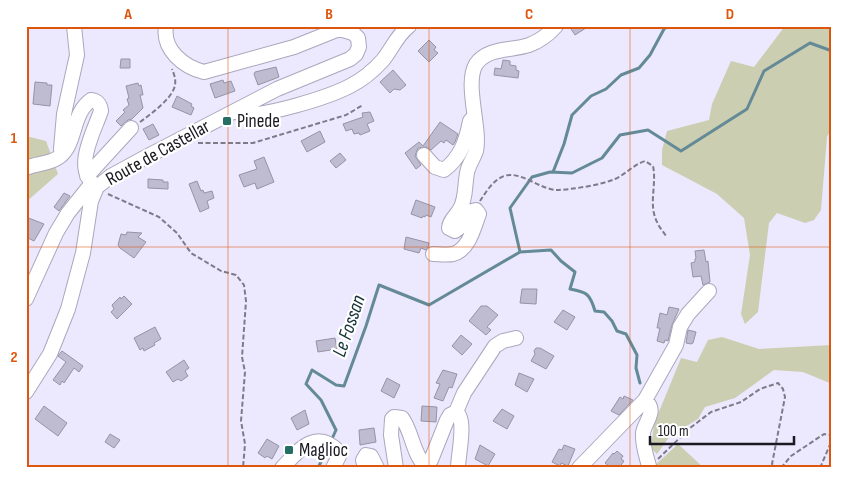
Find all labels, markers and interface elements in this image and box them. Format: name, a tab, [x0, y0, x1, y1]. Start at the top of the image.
text: A	[123, 5, 132, 24]
text: B	[325, 5, 333, 24]
text: C	[525, 5, 533, 24]
text: D	[726, 5, 734, 24]
place label: Pinede	[237, 110, 280, 133]
street label: Route de Castellar	[102, 115, 215, 191]
marker: Pinede	[221, 115, 233, 127]
text: 1	[11, 129, 18, 148]
water label: Le Fossan	[327, 292, 371, 360]
text: 2	[10, 348, 18, 367]
scale bar	[650, 414, 794, 446]
text: 100 m	[658, 422, 689, 441]
place label: Maglioc	[299, 439, 348, 462]
marker: Maglioc	[283, 444, 295, 456]

